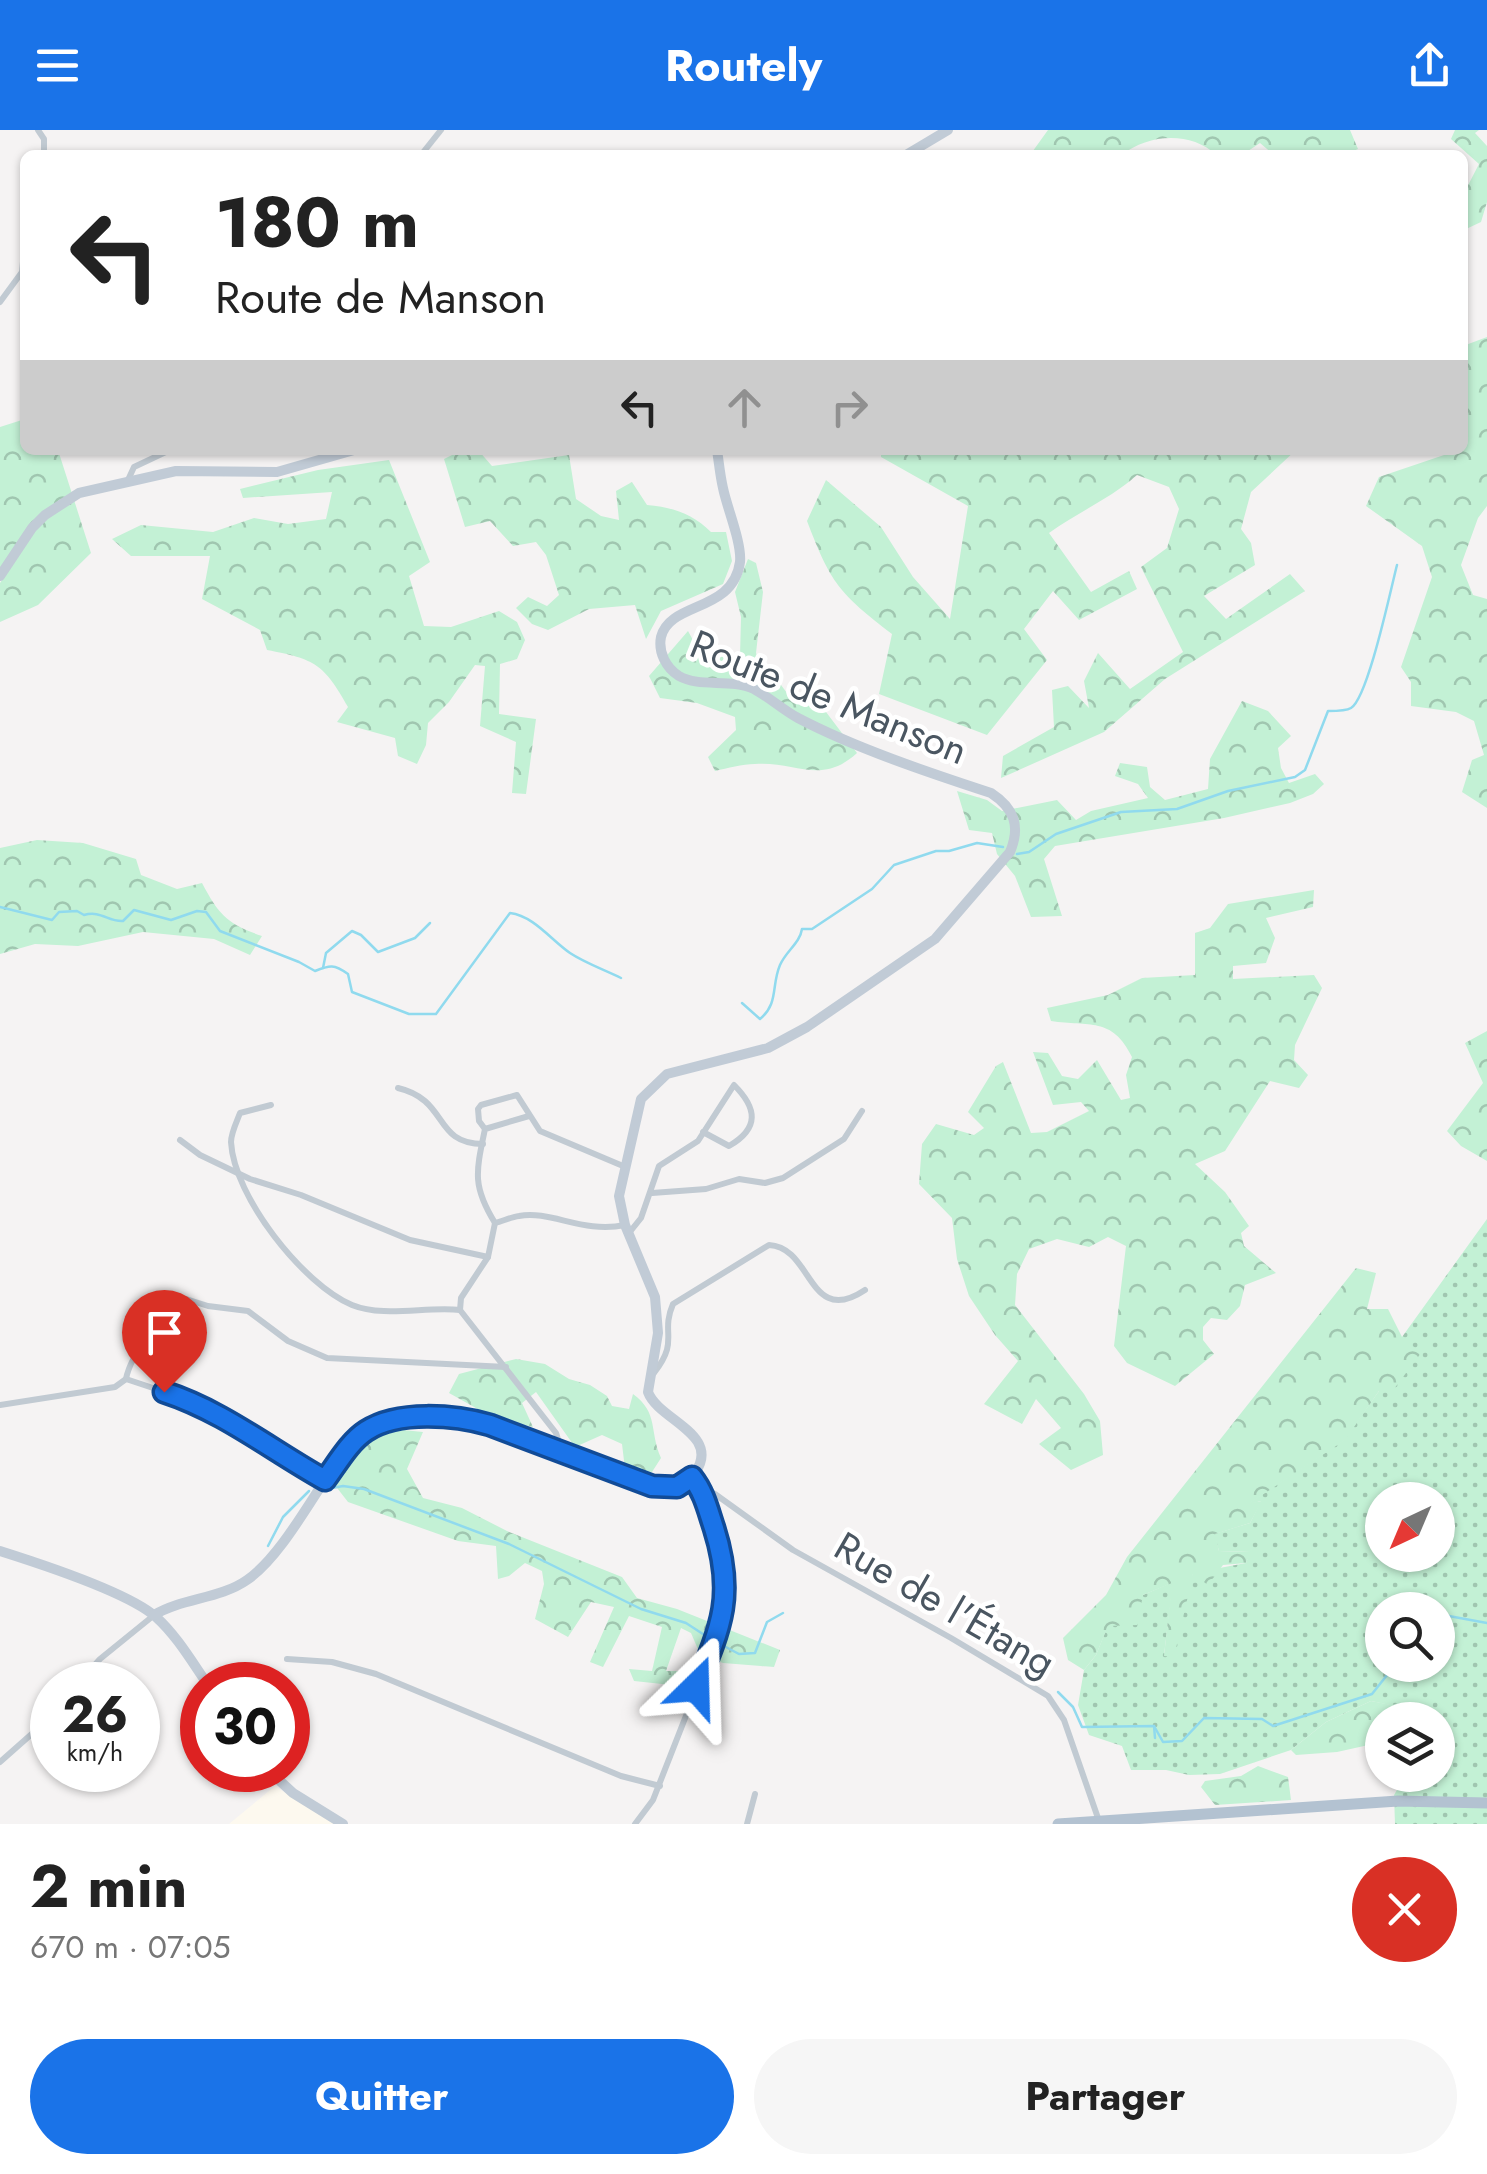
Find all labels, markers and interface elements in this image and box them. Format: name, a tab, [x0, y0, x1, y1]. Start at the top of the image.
text: Routely	[665, 33, 822, 98]
icon: menu	[30, 38, 85, 93]
icon: share	[1402, 38, 1457, 93]
text: 180 m	[215, 172, 419, 273]
icon: left	[50, 190, 180, 320]
text: Route de Manson	[215, 265, 546, 330]
icon: left	[612, 380, 667, 435]
icon: ahead	[717, 380, 772, 435]
icon: right	[822, 380, 877, 435]
street label: Route de Manson	[682, 615, 976, 779]
pin	[122, 1290, 207, 1393]
icon: arrive	[137, 1305, 192, 1360]
north arrow	[1365, 1482, 1455, 1572]
map controls	[1365, 1482, 1455, 1792]
street label: Rue de l'Étang	[824, 1517, 1066, 1691]
button: search	[1365, 1592, 1455, 1682]
position arrow	[644, 1635, 748, 1739]
speed limit sign: 30	[180, 1662, 310, 1792]
text: 26	[62, 1678, 128, 1751]
button: layers	[1365, 1702, 1455, 1792]
text: km/h	[67, 1734, 123, 1770]
text: 2 min	[30, 1843, 188, 1930]
button: close	[1352, 1857, 1457, 1962]
text: 670 m · 07:05	[30, 1924, 231, 1970]
button: Quitter	[30, 2039, 734, 2154]
button: Partager	[754, 2039, 1457, 2154]

